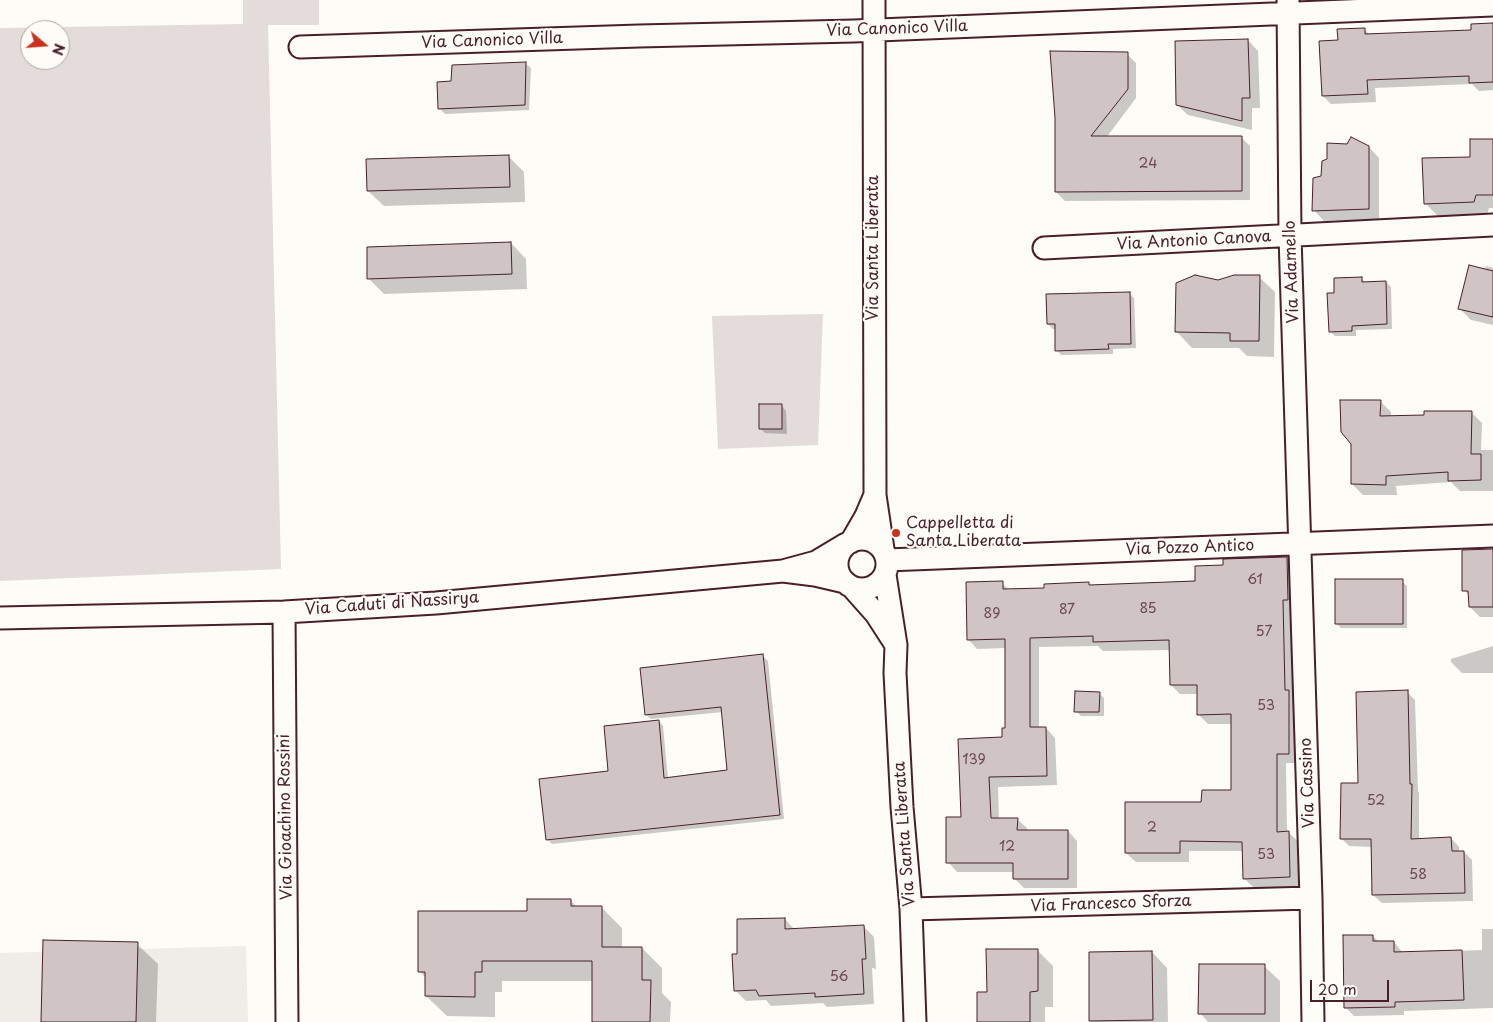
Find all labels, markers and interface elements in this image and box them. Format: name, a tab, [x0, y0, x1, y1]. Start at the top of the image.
street label: Via Canonico Villa	[826, 17, 968, 41]
north arrow	[20, 20, 70, 70]
street label: Via Canonico Villa	[421, 29, 563, 53]
text: N	[47, 41, 70, 58]
house number: 24	[1139, 156, 1157, 172]
street label: Via Santa Liberata	[864, 175, 884, 321]
street label: Via Adamello	[1281, 220, 1303, 324]
street label: Via Antonio Canova	[1116, 227, 1272, 255]
place label: Cappelletta di Santa Liberata	[906, 514, 1021, 552]
marker: Cappelletta di Santa Liberata	[890, 527, 902, 539]
street label: Via Pozzo Antico	[1125, 536, 1255, 560]
house number: 61	[1247, 572, 1263, 588]
street label: Via Caduti di Nassirya	[304, 588, 480, 620]
house number: 85	[1139, 601, 1157, 617]
house number: 87	[1059, 602, 1075, 618]
house number: 89	[984, 606, 1000, 622]
house number: 57	[1256, 624, 1272, 640]
house number: 53	[1257, 698, 1275, 714]
street label: Via Gioachino Rossini	[275, 734, 297, 900]
street label: Via Cassino	[1297, 737, 1319, 829]
house number: 139	[962, 752, 986, 768]
street label: Via Santa Liberata	[890, 761, 920, 907]
house number: 52	[1367, 793, 1385, 809]
house number: 2	[1147, 820, 1157, 836]
house number: 12	[999, 839, 1015, 855]
house number: 53	[1257, 847, 1275, 863]
house number: 58	[1409, 867, 1427, 883]
street label: Via Francesco Sforza	[1030, 892, 1192, 916]
house number: 56	[830, 969, 848, 985]
scale bar	[1313, 970, 1392, 1002]
text: 20 m	[1318, 977, 1357, 1000]

